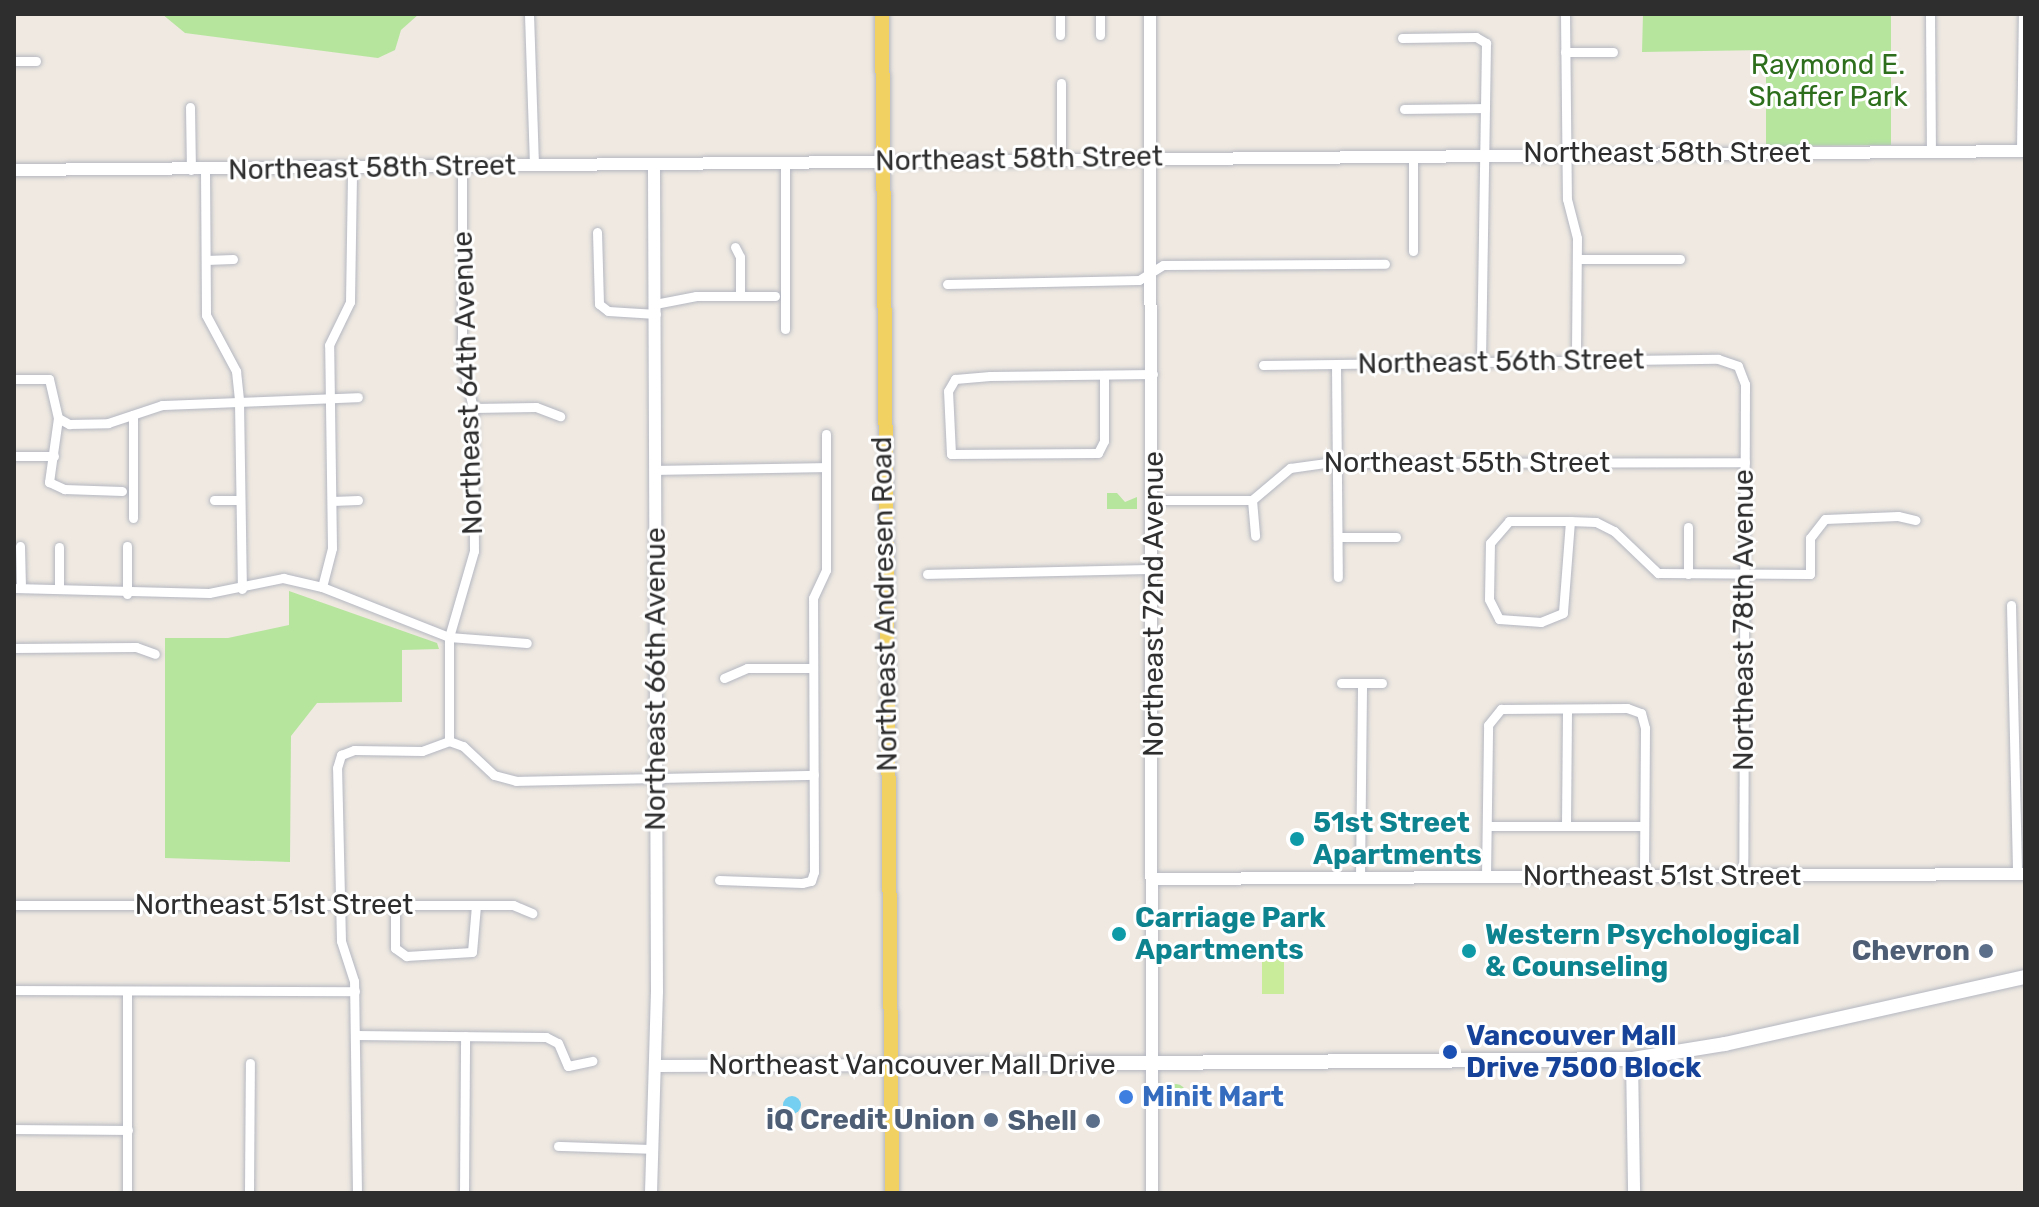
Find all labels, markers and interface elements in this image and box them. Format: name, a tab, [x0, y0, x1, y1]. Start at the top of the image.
park label: Raymond E. Shaffer Park	[1748, 48, 1908, 114]
street label: Northeast 58th Street	[1523, 136, 1811, 170]
street label: Northeast 58th Street	[875, 140, 1163, 178]
street label: Northeast 58th Street	[228, 149, 516, 187]
street label: Northeast 64th Avenue	[446, 230, 490, 536]
street label: Northeast 56th Street	[1357, 343, 1645, 381]
street label: Northeast Andresen Road	[865, 436, 905, 772]
street label: Northeast 55th Street	[1324, 446, 1610, 480]
street label: Northeast 72nd Avenue	[1137, 451, 1171, 757]
street label: Northeast 78th Avenue	[1727, 469, 1761, 771]
street label: Northeast 66th Avenue	[639, 527, 673, 831]
place label: 51st Street Apartments	[1313, 806, 1482, 872]
marker: 51st Street Apartments	[1288, 830, 1306, 848]
street label: Northeast 51st Street	[1523, 859, 1801, 893]
street label: Northeast 51st Street	[135, 888, 413, 922]
place label: Carriage Park Apartments	[1135, 901, 1326, 967]
place label: Western Psychological & Counseling	[1485, 918, 1800, 984]
marker: Carriage Park Apartments	[1110, 925, 1128, 943]
place label: Chevron	[1852, 934, 1970, 968]
marker: Western Psychological & Counseling	[1460, 942, 1478, 960]
marker: Chevron	[1977, 942, 1995, 960]
place label: Vancouver Mall Drive 7500 Block	[1466, 1019, 1701, 1085]
marker: Vancouver Mall Drive 7500 Block	[1441, 1043, 1459, 1061]
street label: Northeast Vancouver Mall Drive	[708, 1048, 1116, 1082]
place label: Minit Mart	[1142, 1080, 1284, 1114]
marker: Minit Mart	[1117, 1088, 1135, 1106]
place label: iQ Credit Union	[766, 1103, 975, 1137]
place label: Shell	[1008, 1104, 1077, 1138]
marker: iQ Credit Union	[982, 1111, 1000, 1129]
marker: Shell	[1084, 1112, 1102, 1130]

